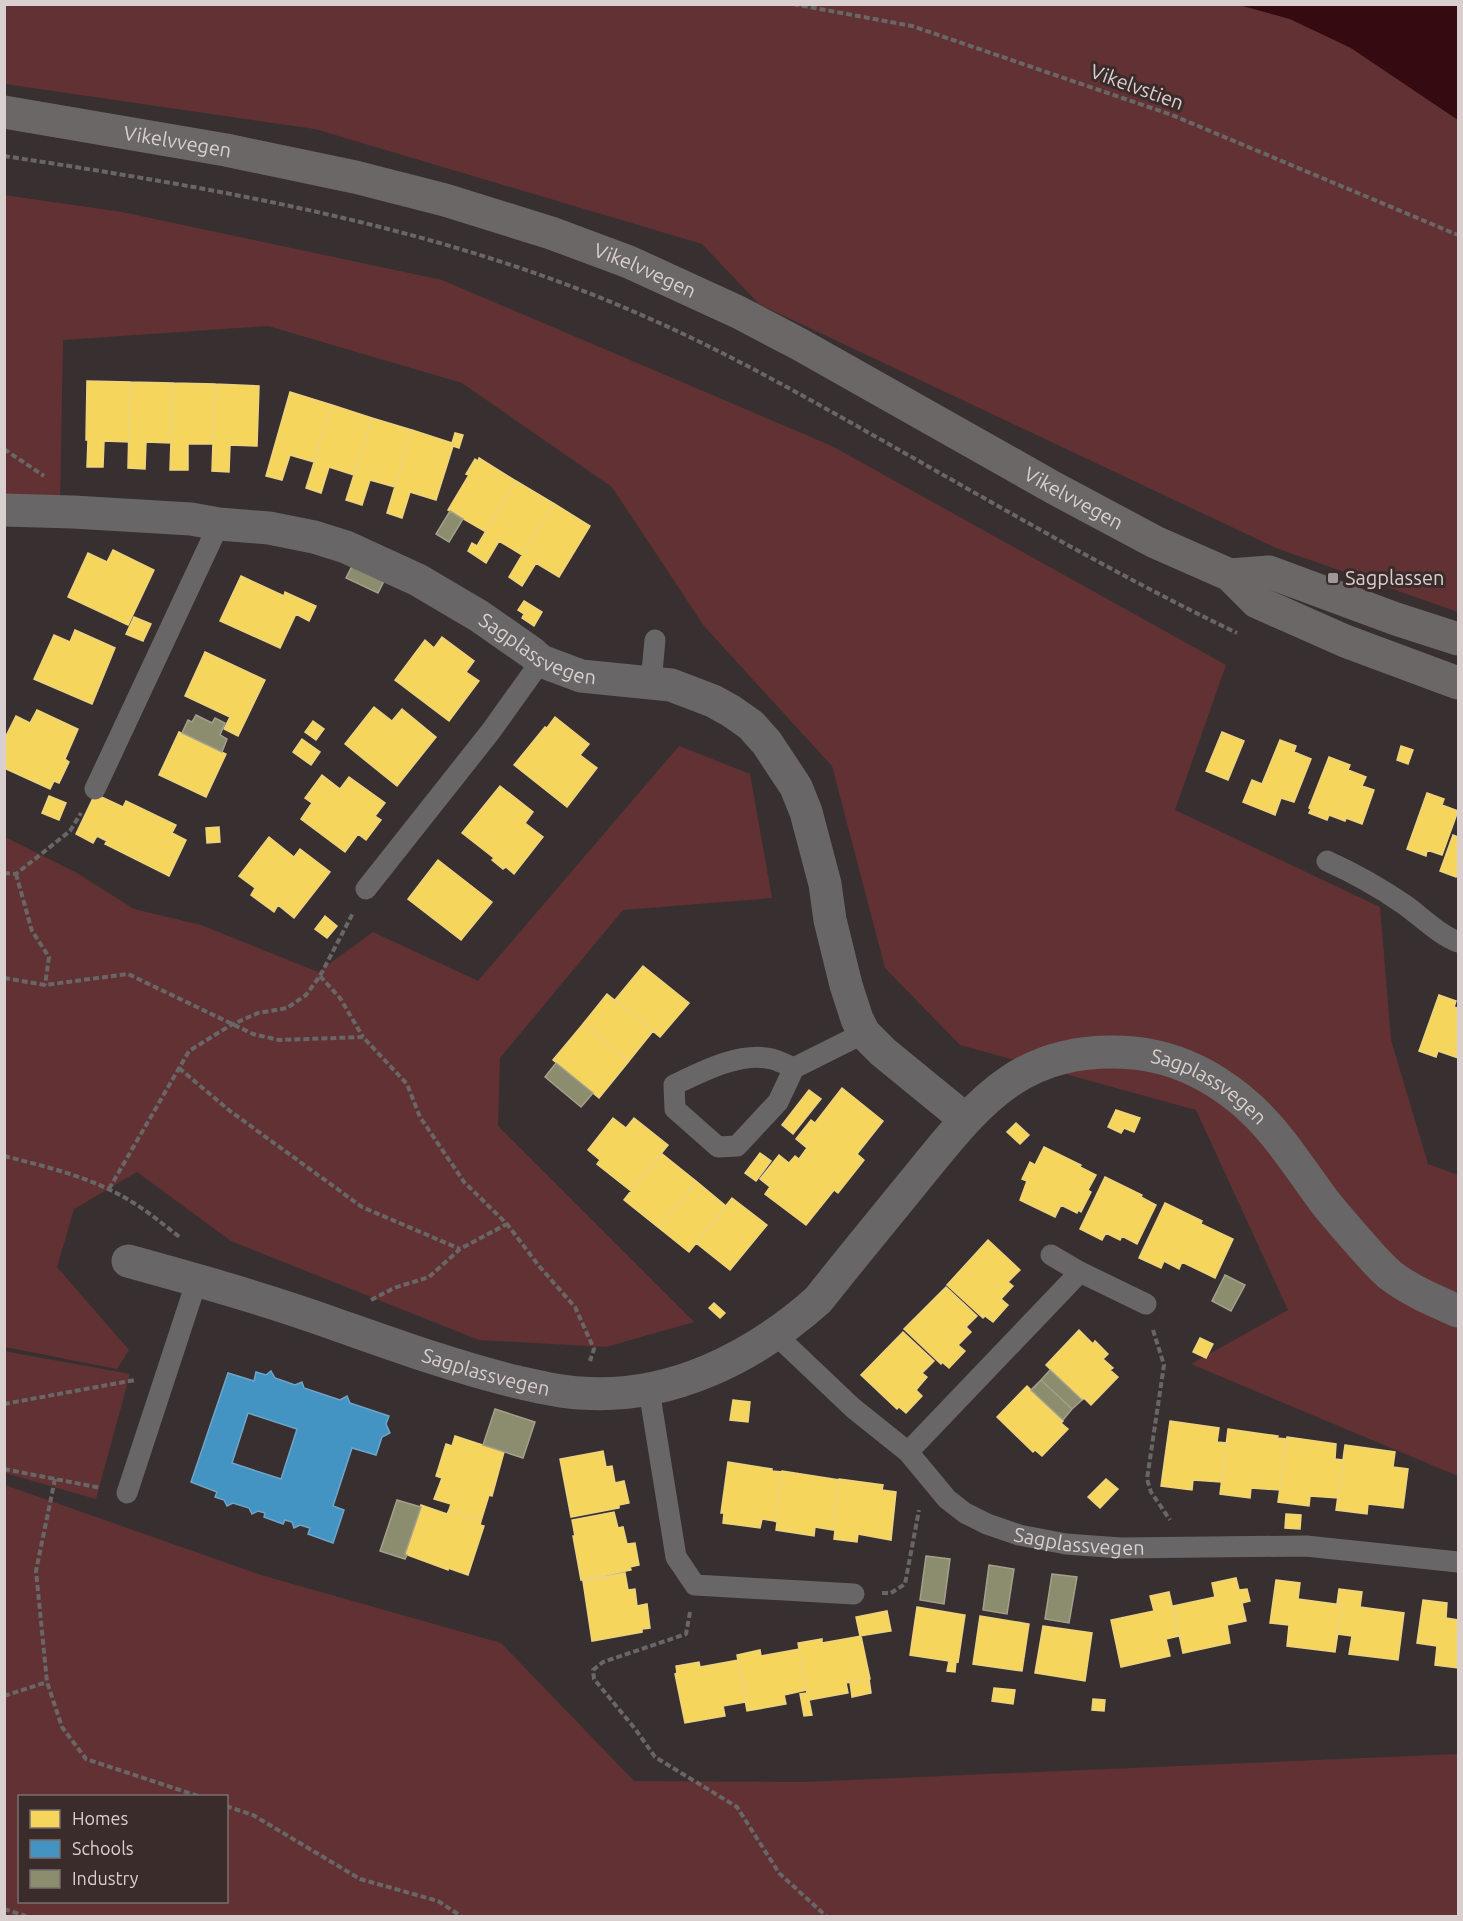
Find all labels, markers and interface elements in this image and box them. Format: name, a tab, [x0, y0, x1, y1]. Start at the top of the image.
street label: Vikelvstien	[1087, 59, 1187, 114]
street label: Vikelvvegen	[122, 121, 233, 162]
street label: Vikelvvegen	[591, 238, 700, 302]
street label: Vikelvvegen	[1020, 462, 1127, 534]
place label: Sagplassen	[1345, 566, 1444, 589]
marker: Sagplassen	[1326, 571, 1340, 585]
street label: Sagplassvegen	[475, 608, 597, 688]
street label: Sagplassvegen	[1149, 1044, 1272, 1129]
street label: Sagplassvegen	[419, 1343, 552, 1400]
street label: Sagplassvegen	[1012, 1522, 1145, 1559]
legend	[18, 1795, 228, 1903]
text: Homes	[72, 1808, 129, 1828]
text: Schools	[72, 1838, 134, 1858]
text: Industry	[72, 1868, 139, 1888]

